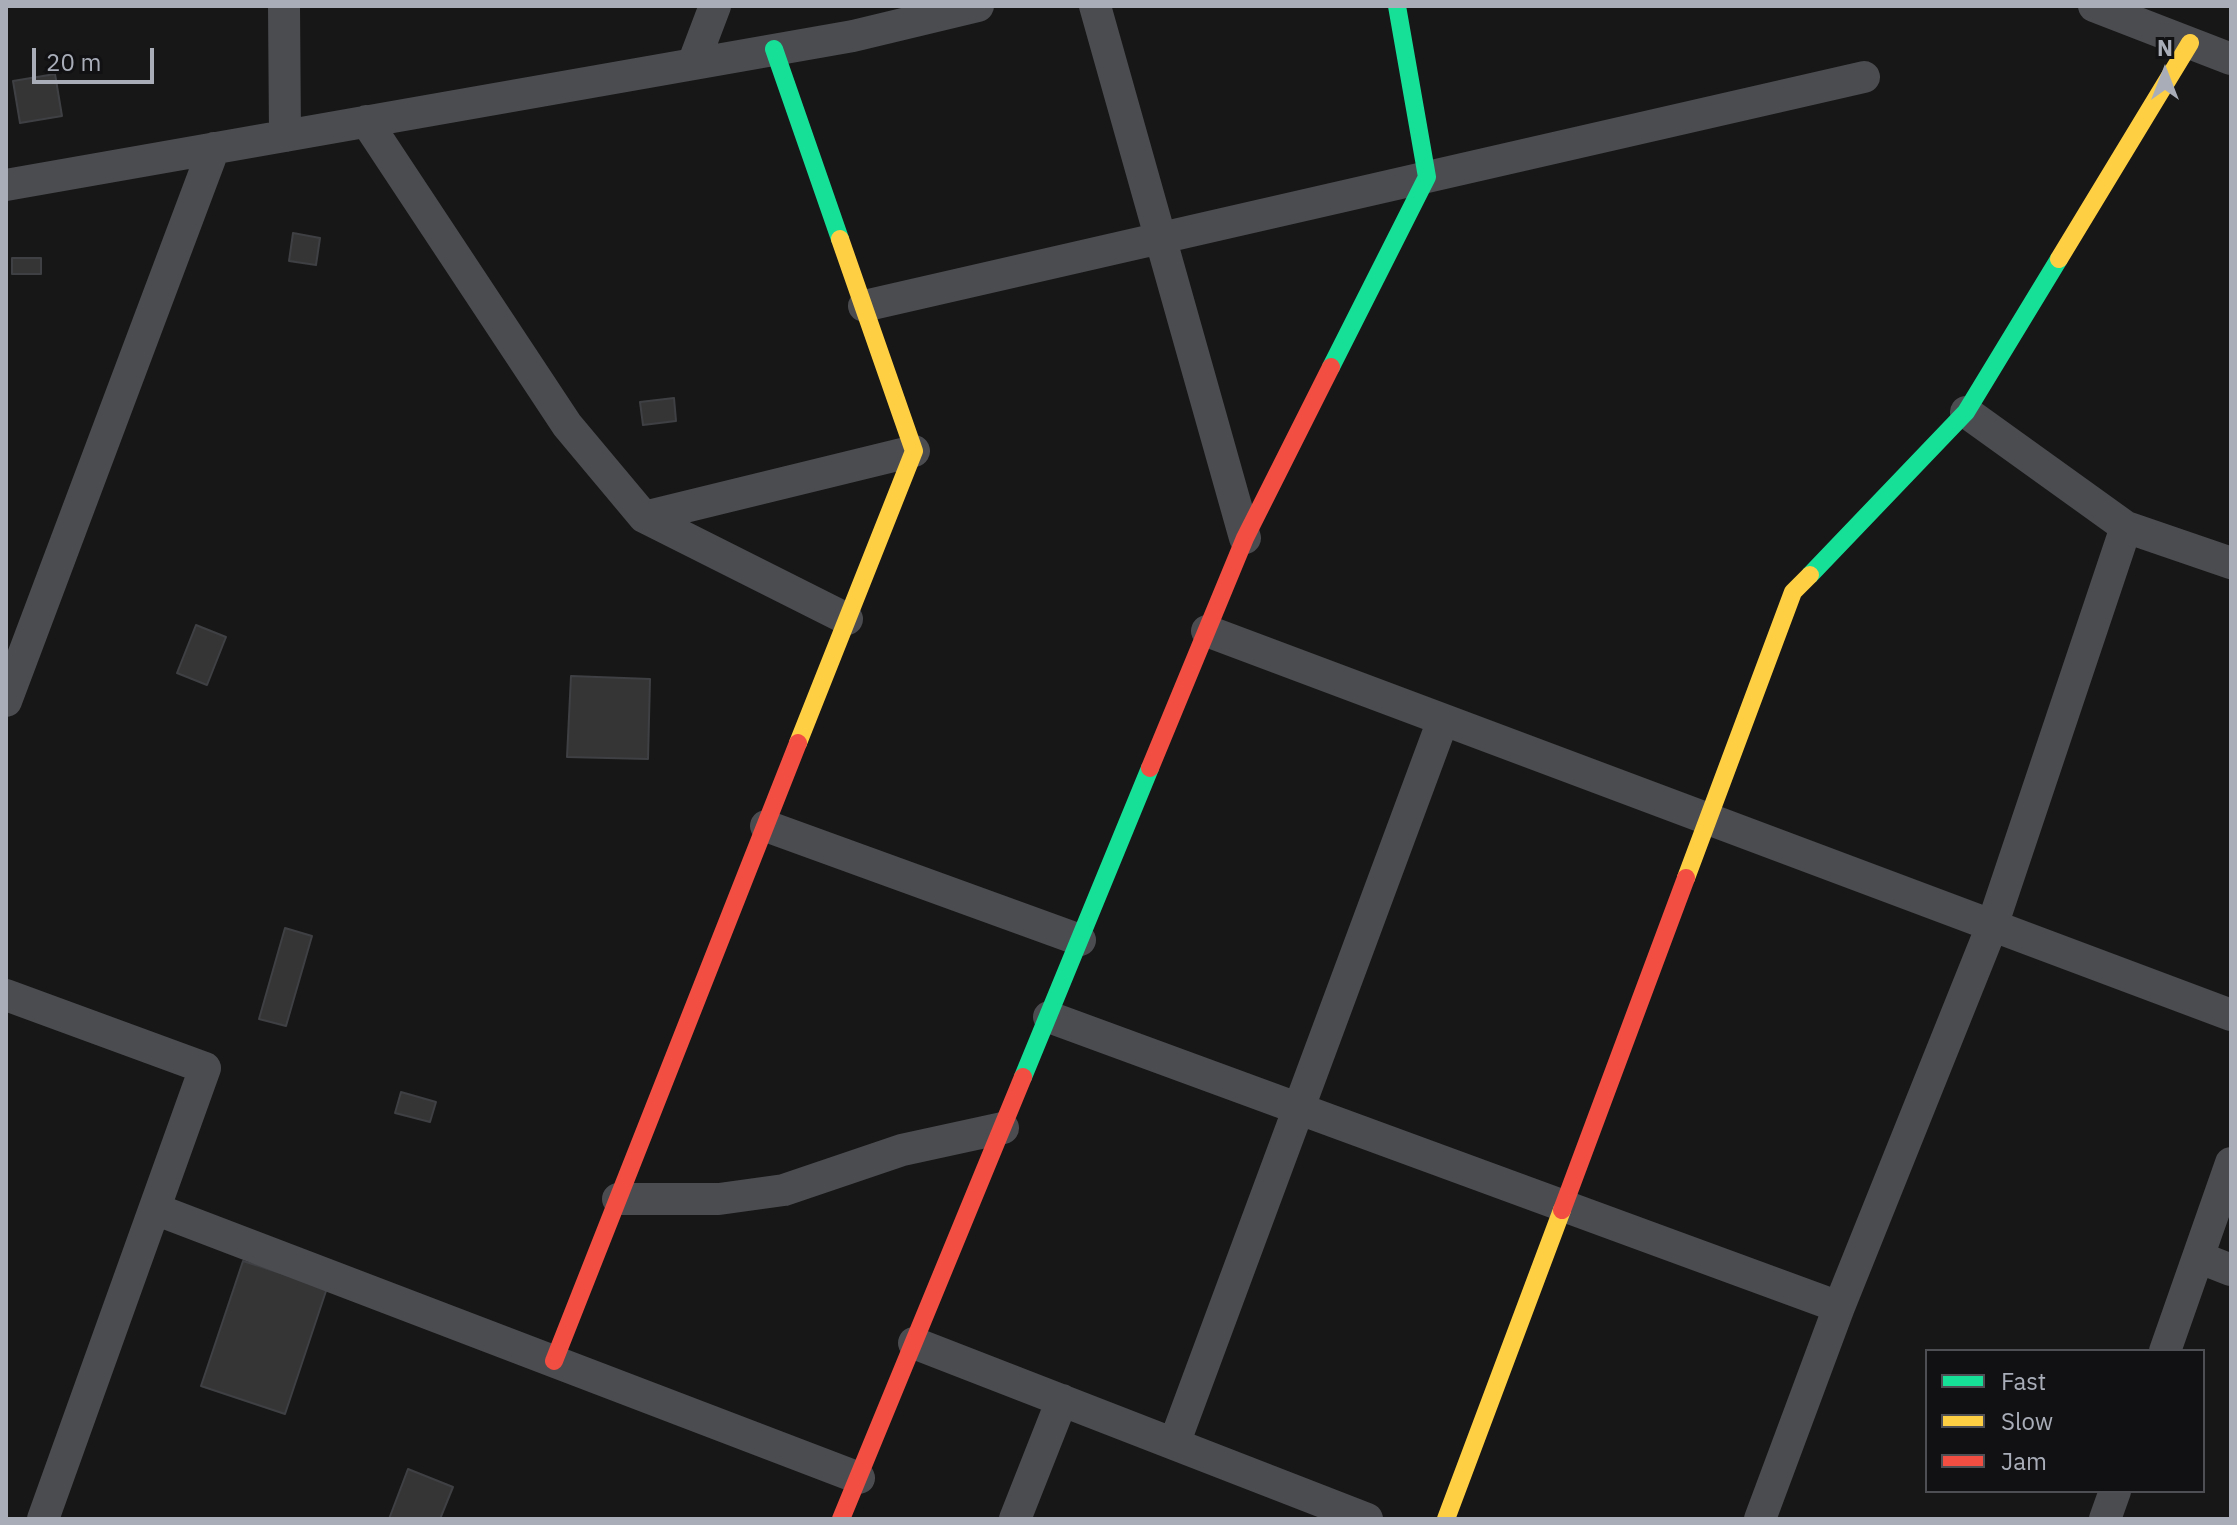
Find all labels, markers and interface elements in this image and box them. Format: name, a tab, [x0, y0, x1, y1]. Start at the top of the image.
scale bar	[36, 32, 158, 82]
north arrow	[2125, 32, 2205, 112]
text: N	[2157, 33, 2173, 62]
text: 20 m	[46, 46, 101, 78]
legend	[1925, 1349, 2205, 1493]
text: Fast	[2001, 1365, 2046, 1397]
text: Slow	[2001, 1405, 2053, 1437]
text: Jam	[2001, 1445, 2047, 1477]

